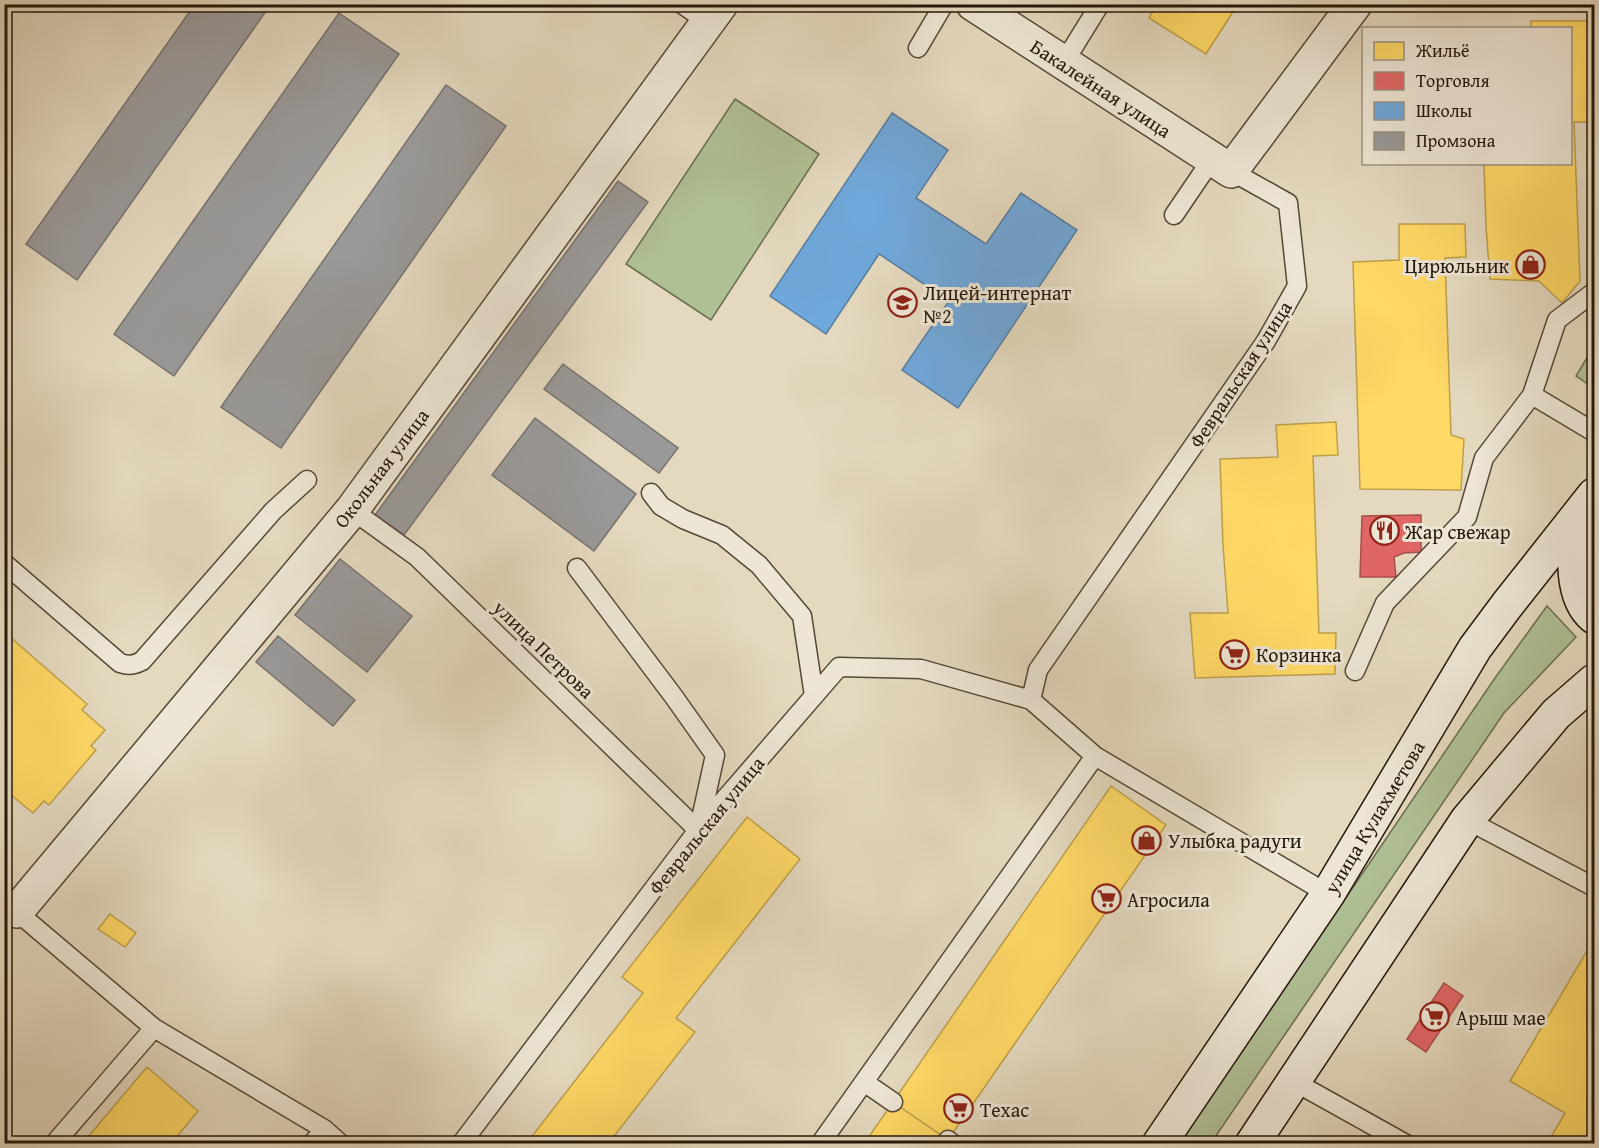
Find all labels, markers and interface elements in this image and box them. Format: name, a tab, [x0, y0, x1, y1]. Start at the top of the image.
legend	[1362, 27, 1572, 165]
street label: Бакалейная улица	[1025, 32, 1178, 145]
text: Жильё	[1415, 37, 1470, 64]
text: Торговля	[1416, 67, 1490, 94]
text: Школы	[1416, 97, 1473, 124]
text: Промзона	[1416, 127, 1496, 154]
shop icon: Цирюльник	[1514, 249, 1546, 281]
place label: Цирюльник	[1405, 251, 1510, 280]
place label: Лицей-интернат №2	[923, 278, 1072, 330]
school or university icon: Лицей-интернат №2	[886, 287, 918, 319]
street label: Февральская улица	[1181, 294, 1299, 453]
street label: Окольная улица	[326, 402, 436, 534]
restaurant icon: Жар свежар	[1368, 515, 1400, 547]
place label: Жар свежар	[1404, 517, 1511, 546]
street label: улица Петрова	[486, 593, 601, 705]
supermarket icon: Корзинка	[1219, 638, 1251, 670]
place label: Корзинка	[1256, 640, 1342, 669]
street label: улица Кулахметова	[1316, 734, 1432, 900]
street label: Февральская улица	[641, 749, 771, 900]
shop icon: Улыбка радуги	[1131, 824, 1163, 856]
place label: Улыбка радуги	[1168, 826, 1302, 855]
supermarket icon: Агросила	[1090, 883, 1122, 915]
place label: Агросила	[1127, 885, 1210, 914]
supermarket icon: Арыш мае	[1419, 1001, 1451, 1033]
place label: Арыш мае	[1456, 1003, 1546, 1032]
supermarket icon: Техас	[943, 1093, 975, 1125]
place label: Техас	[980, 1095, 1029, 1124]

